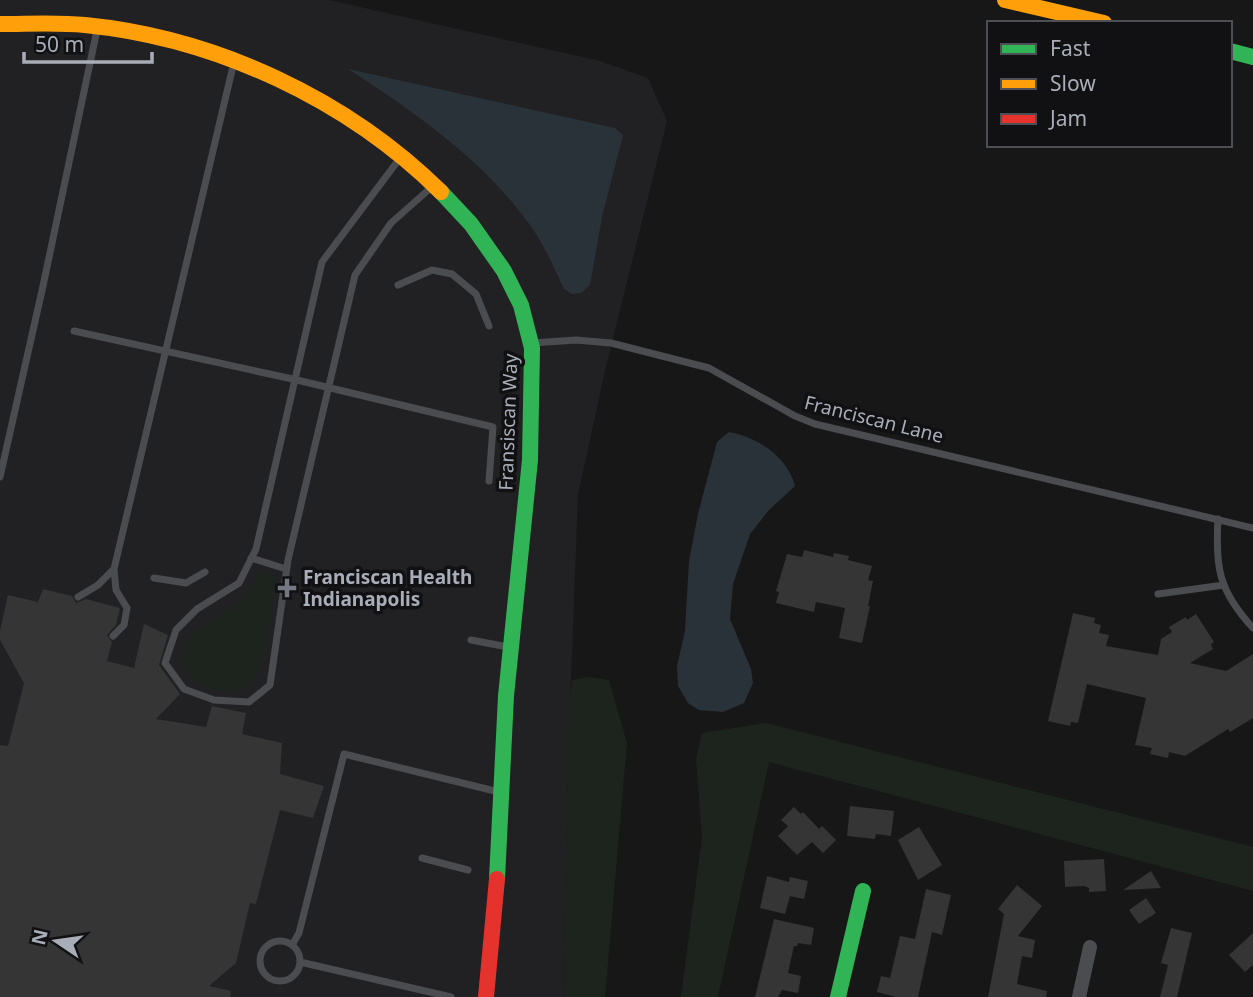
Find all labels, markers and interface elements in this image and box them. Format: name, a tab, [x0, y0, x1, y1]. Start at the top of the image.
scale bar	[24, 21, 152, 65]
legend	[987, 21, 1232, 147]
text: 50 m	[35, 30, 84, 58]
text: Fast	[1050, 34, 1091, 62]
text: Slow	[1050, 69, 1096, 97]
text: Jam	[1048, 104, 1087, 132]
street label: Fransiscan Way	[493, 353, 523, 491]
street label: Franciscan Lane	[802, 389, 946, 449]
place label: Franciscan Health Indianapolis	[303, 564, 472, 612]
marker: Franciscan Health Indianapolis	[277, 578, 297, 598]
north arrow	[21, 906, 91, 976]
text: N	[25, 927, 54, 948]

